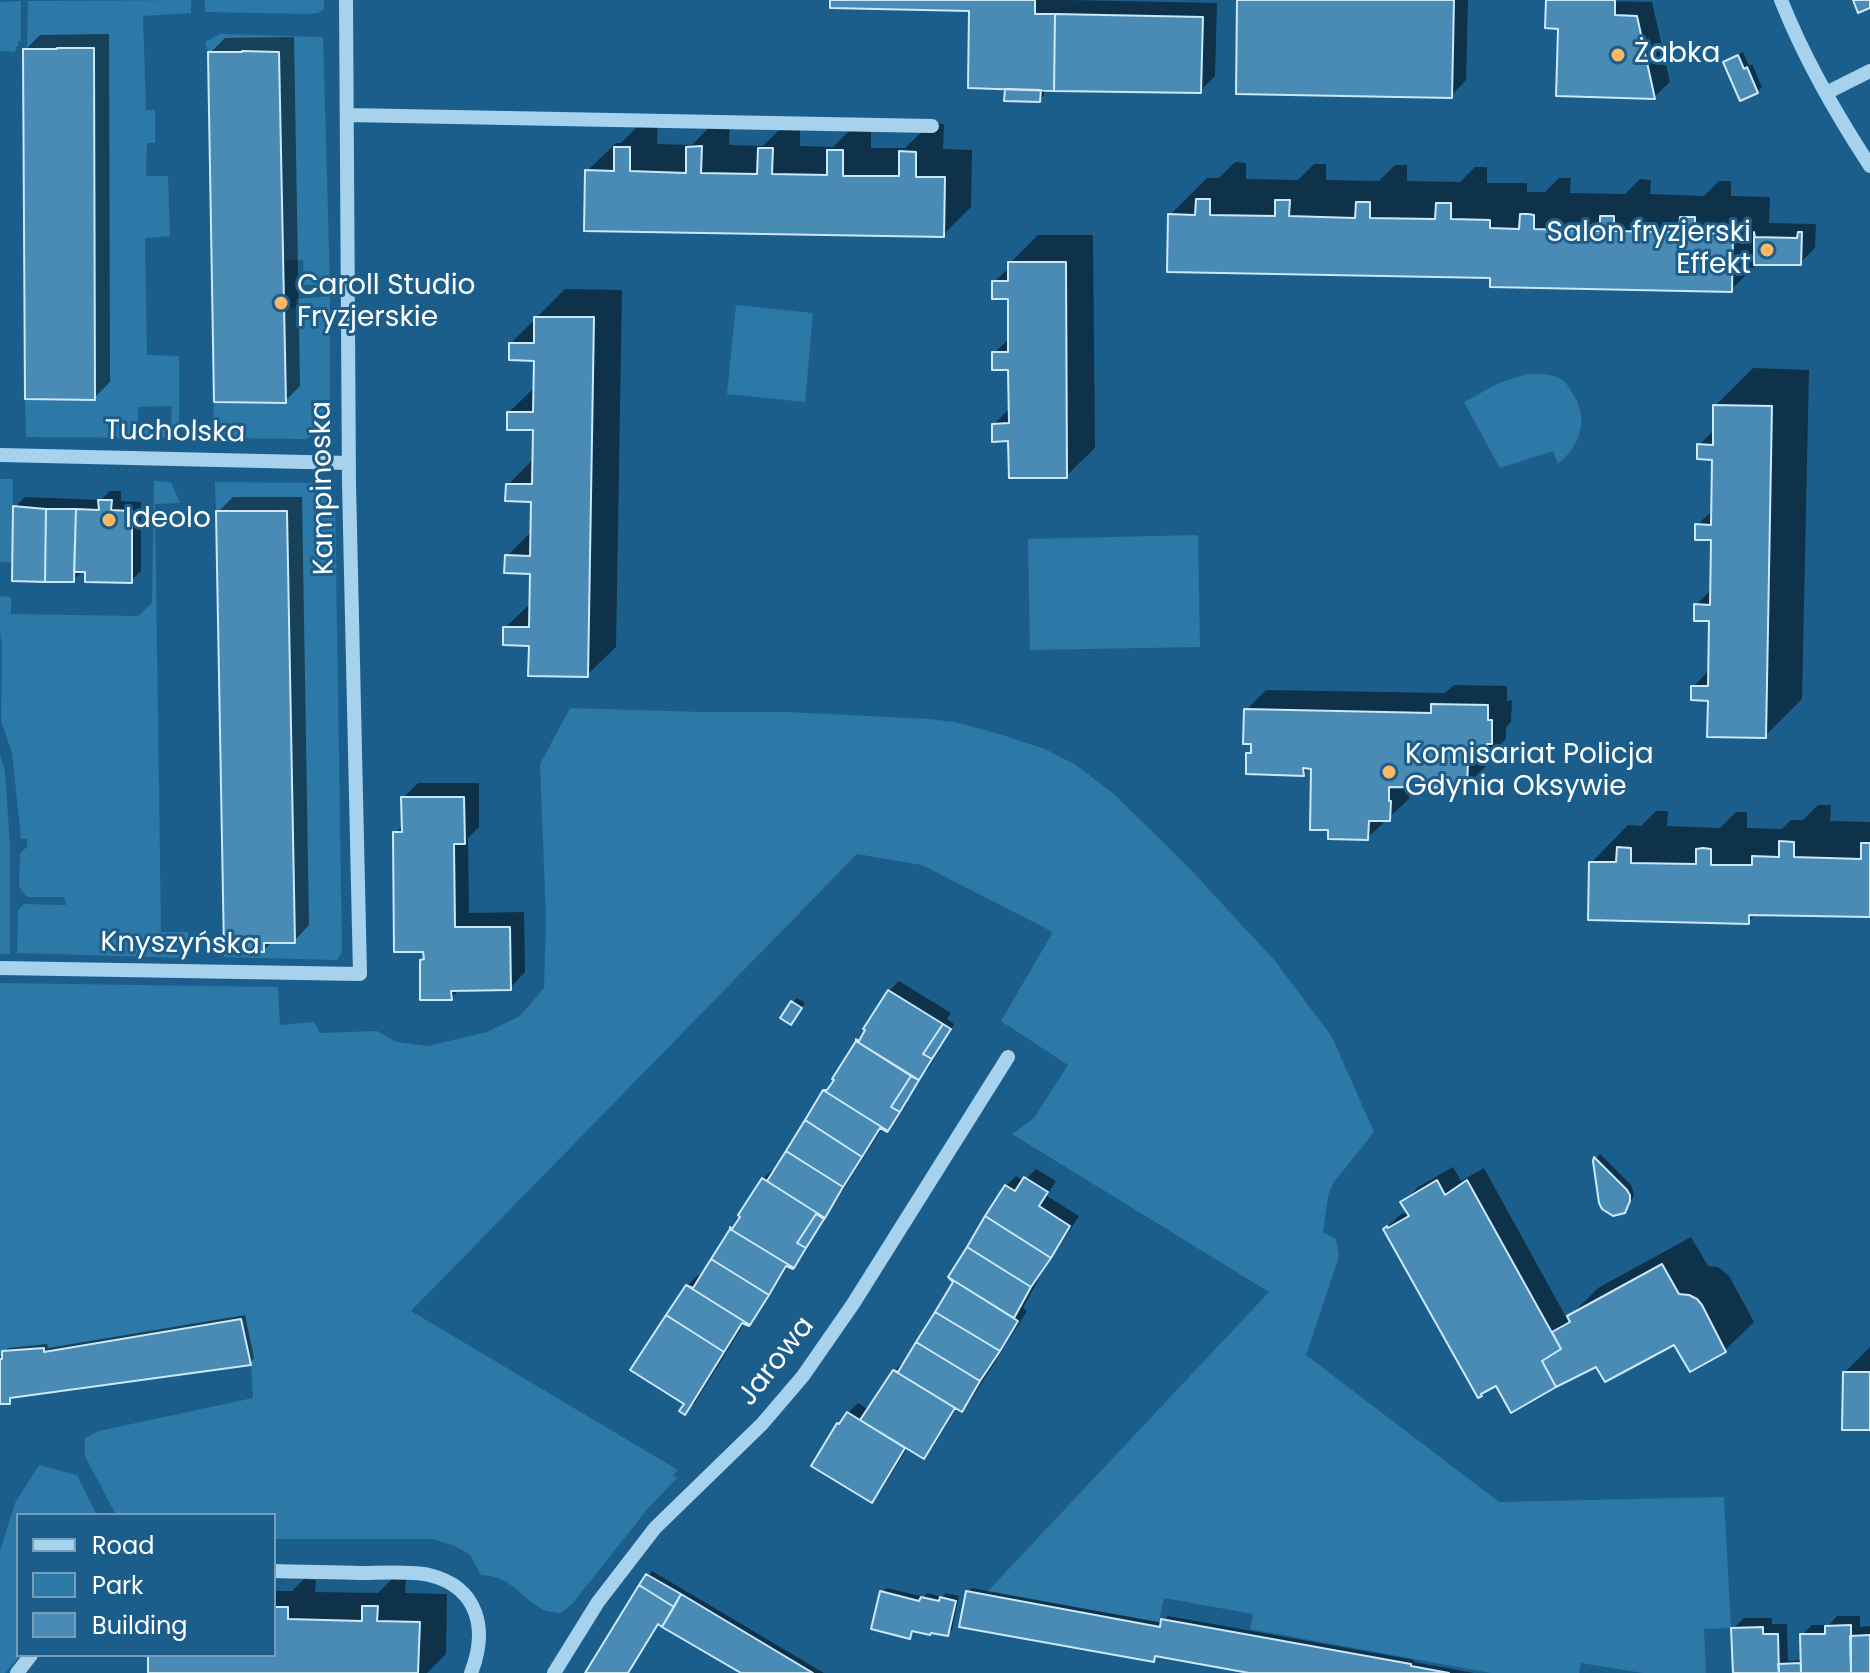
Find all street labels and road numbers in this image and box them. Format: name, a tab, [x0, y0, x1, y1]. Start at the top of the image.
street label: Kampinoska	[306, 401, 342, 575]
street label: Tucholska	[104, 415, 246, 451]
street label: Knyszyńska	[100, 927, 260, 963]
street label: Jarowa	[732, 1311, 822, 1413]

